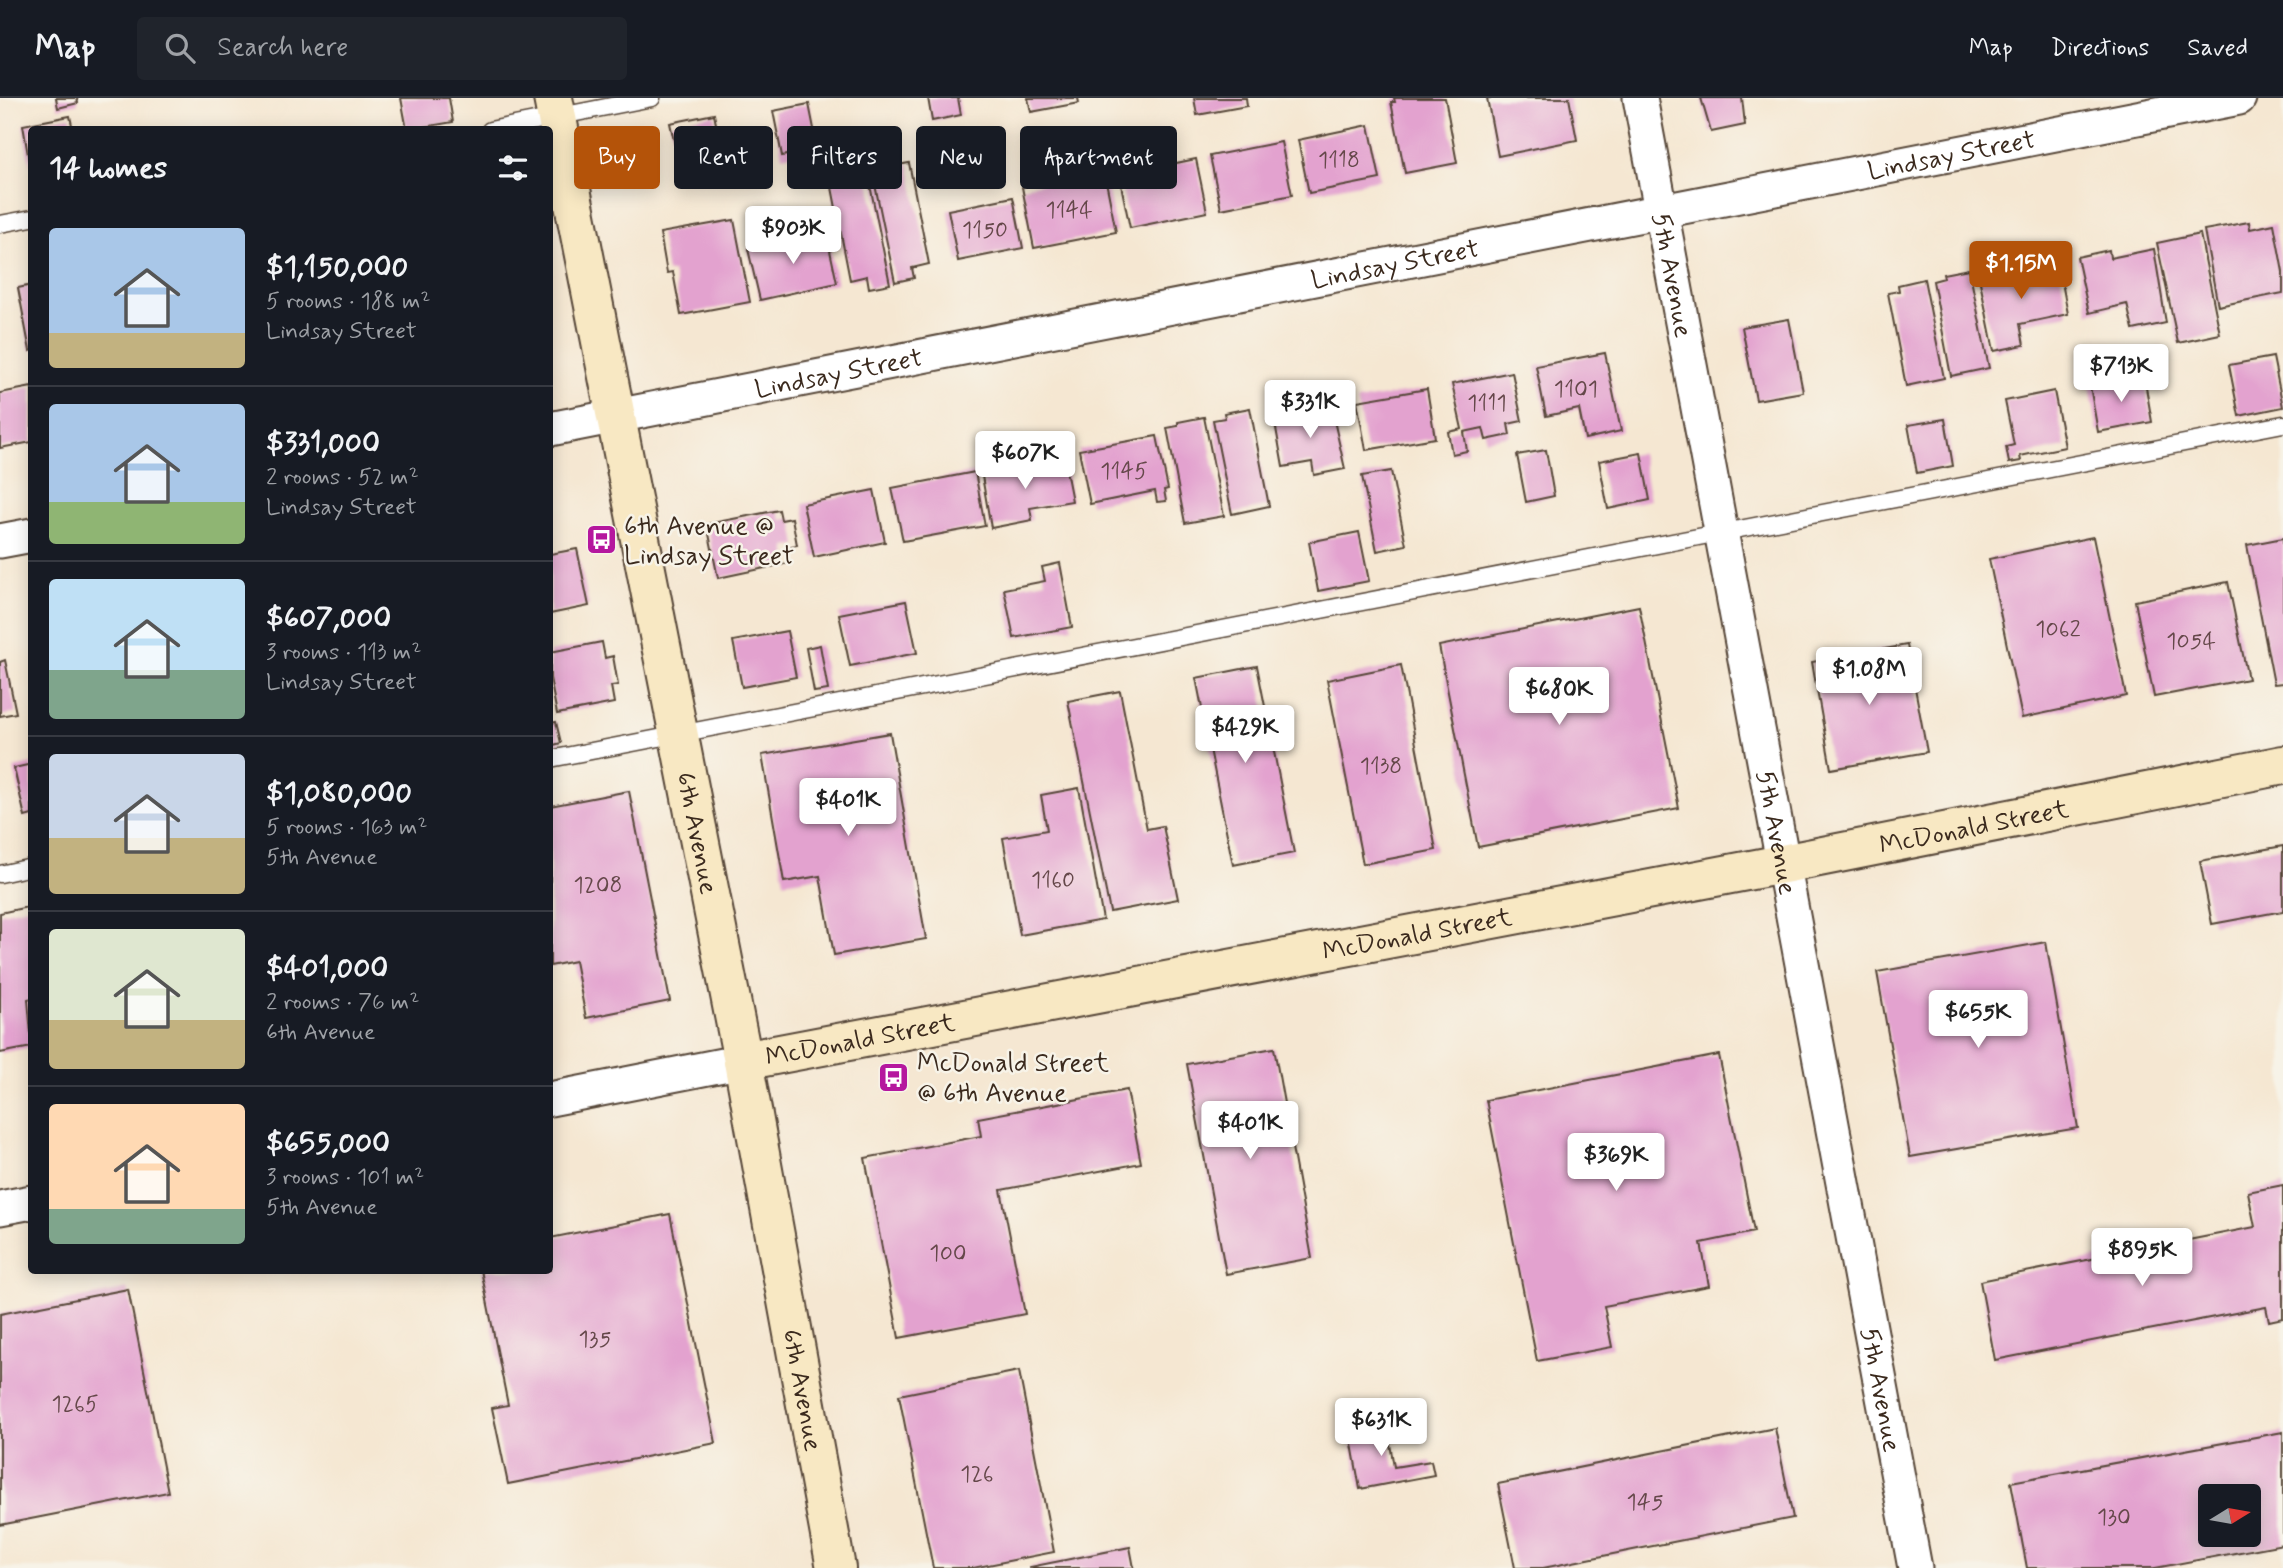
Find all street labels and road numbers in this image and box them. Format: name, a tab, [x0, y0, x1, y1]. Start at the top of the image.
street label: Lindsay Street	[1865, 123, 2039, 189]
street label: 5th Avenue	[1643, 210, 1699, 341]
street label: Lindsay Street	[1308, 232, 1482, 298]
street label: Lindsay Street	[752, 341, 926, 407]
street label: 5th Avenue	[1747, 768, 1804, 898]
street label: 6th Avenue	[667, 769, 725, 897]
street label: McDonald Street	[1877, 793, 2072, 864]
street label: McDonald Street	[1320, 901, 1515, 970]
street label: McDonald Street	[763, 1006, 958, 1075]
street label: 5th Avenue	[1851, 1325, 1908, 1455]
street label: 6th Avenue	[773, 1326, 829, 1454]

